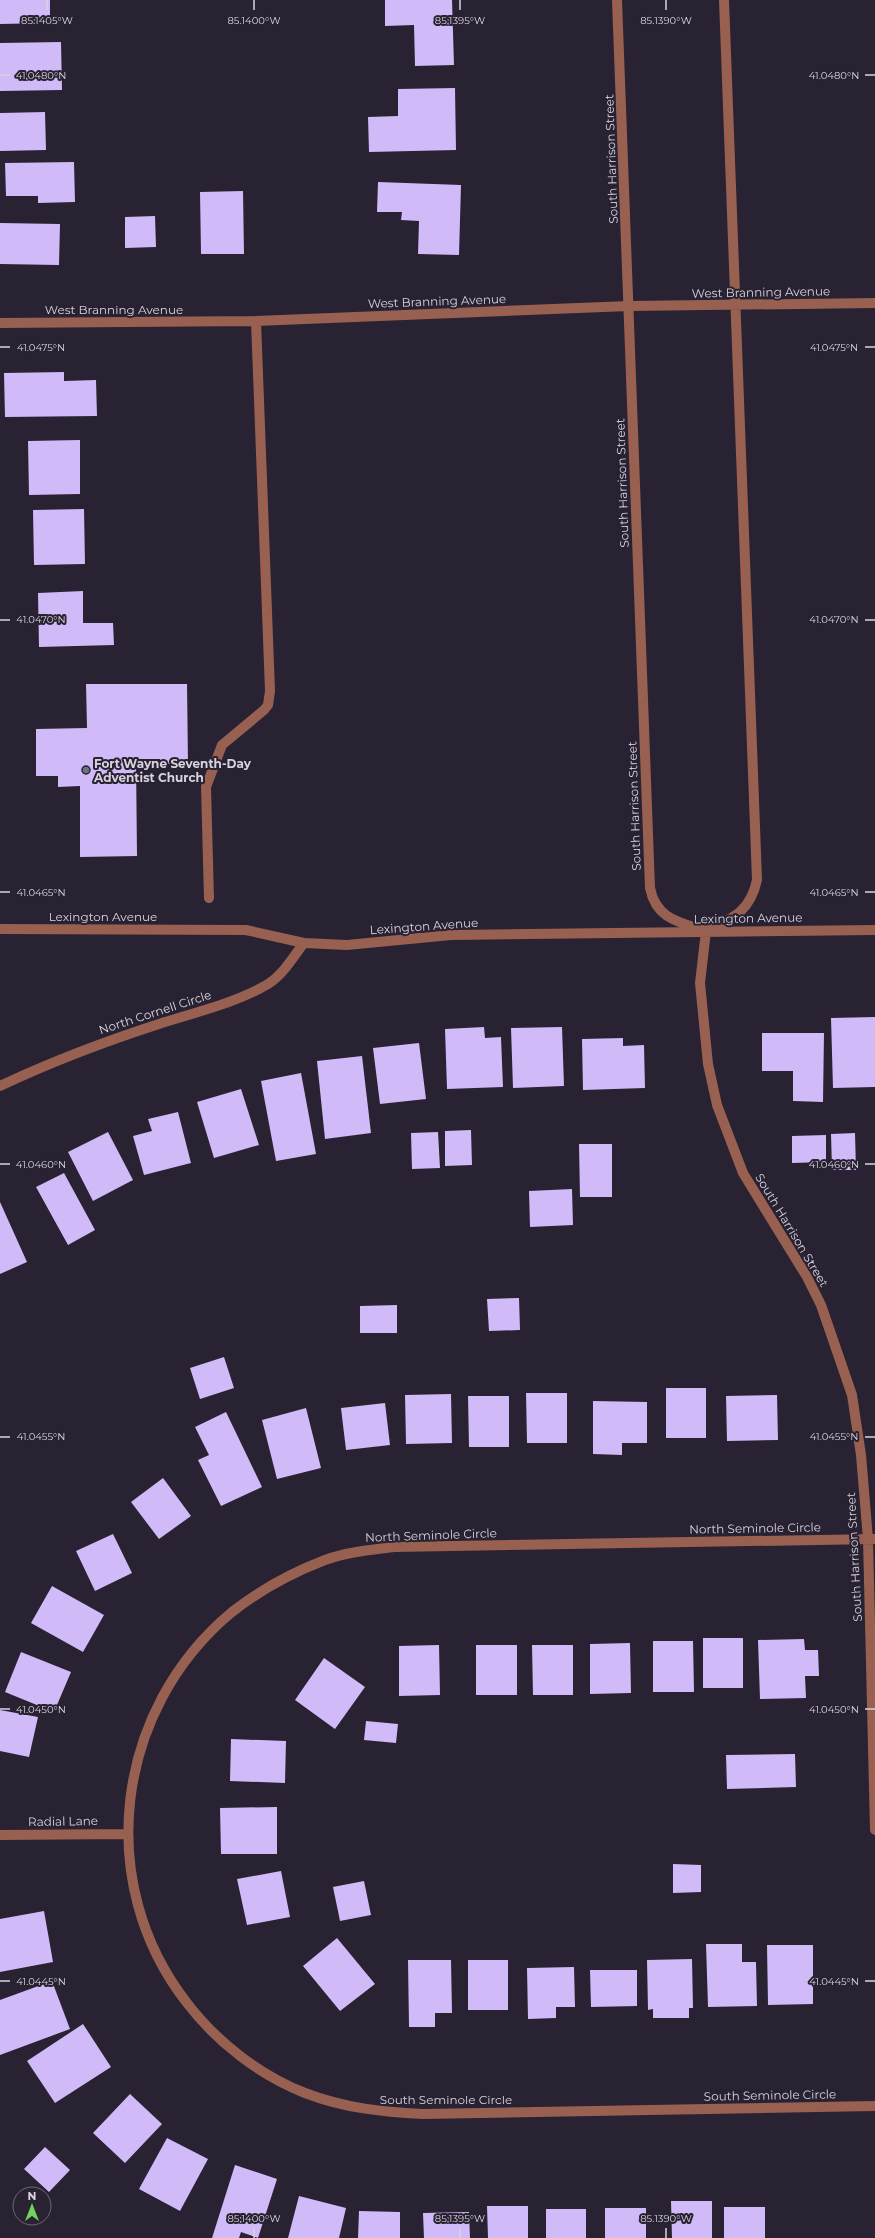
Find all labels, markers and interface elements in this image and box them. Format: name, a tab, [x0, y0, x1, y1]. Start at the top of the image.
text: 85.1405°W	[21, 14, 73, 27]
text: 85.1400°W	[227, 14, 281, 27]
text: 85.1395°W	[435, 14, 485, 27]
text: 85.1390°W	[640, 14, 692, 27]
text: 41.0480°N	[16, 69, 66, 82]
text: 41.0480°N	[809, 69, 859, 82]
street label: South Harrison Street	[601, 94, 621, 224]
street label: West Branning Avenue	[692, 283, 830, 301]
street label: West Branning Avenue	[368, 291, 506, 311]
street label: West Branning Avenue	[45, 302, 183, 317]
text: 41.0475°N	[17, 341, 65, 354]
text: 41.0475°N	[810, 341, 858, 354]
street label: South Harrison Street	[612, 418, 632, 548]
text: 41.0470°N	[16, 613, 66, 626]
text: 41.0470°N	[809, 613, 859, 626]
street label: South Harrison Street	[624, 741, 644, 871]
place label: Fort Wayne Seventh-Day Adventist Church	[93, 756, 252, 785]
marker: Fort Wayne Seventh-Day Adventist Church	[81, 765, 91, 775]
text: 41.0465°N	[16, 886, 66, 899]
text: 41.0465°N	[809, 886, 859, 899]
street label: Lexington Avenue	[49, 909, 157, 924]
street label: Lexington Avenue	[694, 910, 802, 926]
street label: Lexington Avenue	[369, 915, 479, 937]
street label: North Cornell Circle	[97, 987, 213, 1037]
text: 41.0460°N	[16, 1158, 66, 1171]
text: 41.0460°N	[809, 1158, 859, 1171]
street label: South Harrison Street	[752, 1171, 832, 1289]
text: 41.0455°N	[17, 1430, 65, 1443]
text: 41.0455°N	[810, 1430, 858, 1443]
street label: South Harrison Street	[843, 1492, 865, 1622]
street label: North Seminole Circle	[689, 1519, 821, 1537]
street label: North Seminole Circle	[365, 1525, 497, 1545]
text: 41.0450°N	[16, 1703, 66, 1716]
text: 41.0450°N	[809, 1703, 859, 1716]
street label: Radial Lane	[28, 1813, 98, 1829]
text: 41.0445°N	[16, 1975, 66, 1988]
text: 41.0445°N	[809, 1975, 859, 1988]
street label: South Seminole Circle	[704, 2086, 836, 2104]
street label: South Seminole Circle	[380, 2092, 512, 2107]
north arrow	[12, 2186, 52, 2226]
text: N	[28, 2189, 36, 2203]
text: 85.1400°W	[227, 2212, 281, 2225]
text: 85.1395°W	[435, 2212, 485, 2225]
text: 85.1390°W	[640, 2212, 692, 2225]

